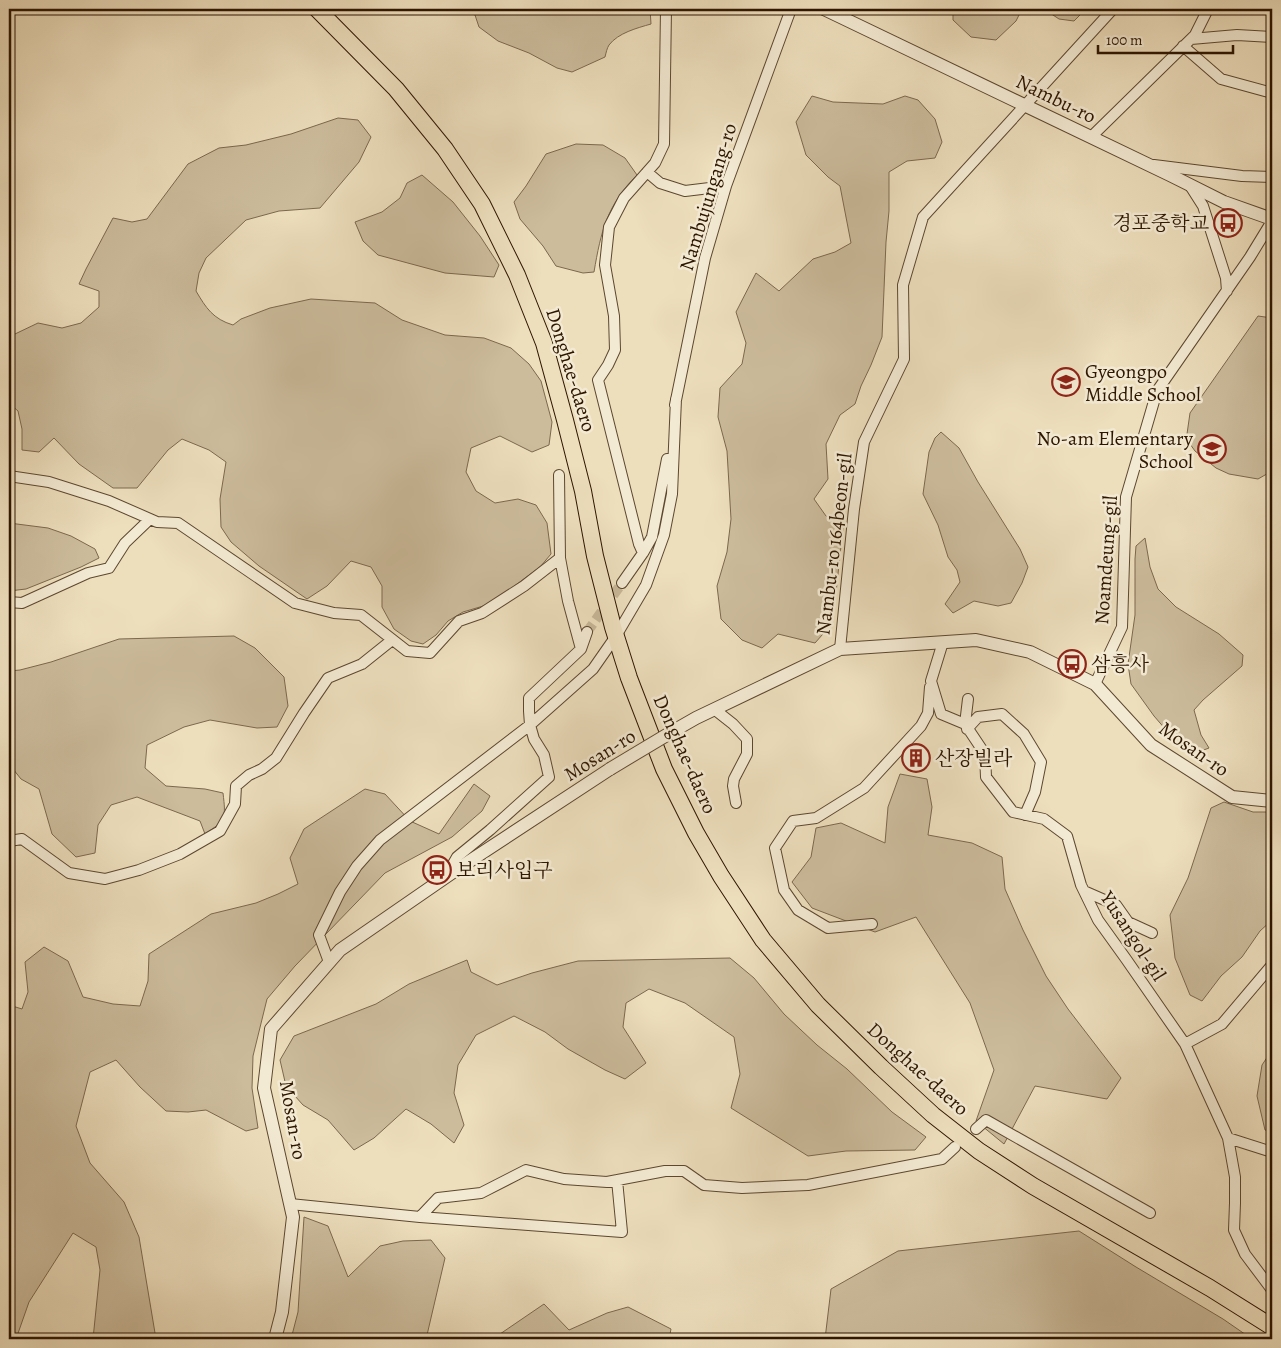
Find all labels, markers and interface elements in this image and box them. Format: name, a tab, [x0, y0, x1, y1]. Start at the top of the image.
scale bar	[1098, 22, 1234, 54]
text: 100 m	[1106, 30, 1143, 50]
street label: Nambu-ro	[1011, 68, 1101, 130]
street label: Nambujungang-ro	[673, 120, 743, 274]
bus stop icon: 경포중학교	[1213, 208, 1243, 238]
place label: 경포중학교	[1112, 210, 1210, 237]
street label: Donghae-daero	[539, 305, 603, 435]
place label: Gyeongpo Middle School	[1085, 358, 1201, 408]
school or university icon: Gyeongpo Middle School	[1051, 367, 1081, 397]
place label: No-am Elementary School	[1037, 425, 1194, 475]
school or university icon: No-am Elementary School	[1197, 434, 1227, 464]
street label: Nambu-ro 164beon-gil	[809, 451, 859, 637]
street label: Noamdeung-gil	[1088, 494, 1124, 626]
bus stop icon: 삼흥사	[1057, 649, 1087, 679]
place label: 삼흥사	[1091, 651, 1150, 678]
street label: Donghae-daero	[647, 690, 723, 818]
street label: Mosan-ro	[1154, 715, 1234, 783]
street label: Mosan-ro	[559, 722, 641, 788]
building icon: 산장빌라	[901, 743, 931, 773]
place label: 산장빌라	[935, 745, 1013, 772]
bus stop icon: 보리사입구	[422, 855, 452, 885]
place label: 보리사입구	[456, 857, 553, 884]
street label: Yusangol-gil	[1093, 885, 1172, 986]
street label: Donghae-daero	[861, 1016, 975, 1122]
street label: Mosan-ro	[273, 1078, 313, 1162]

